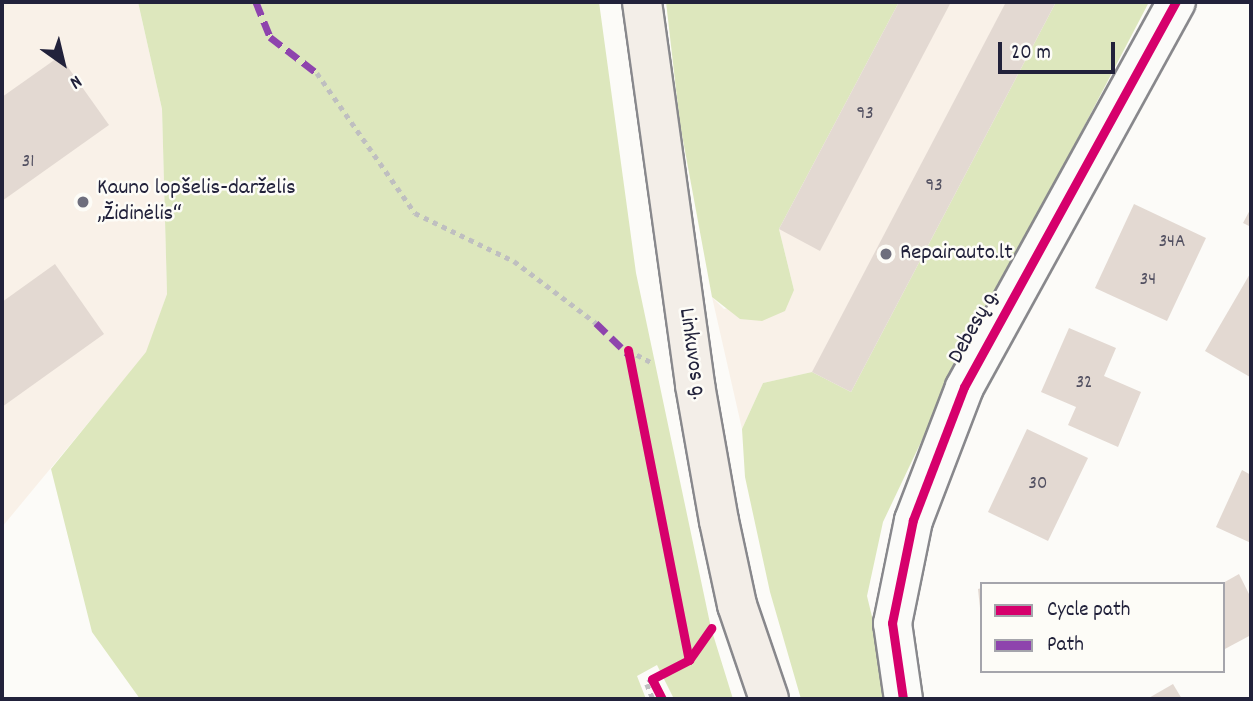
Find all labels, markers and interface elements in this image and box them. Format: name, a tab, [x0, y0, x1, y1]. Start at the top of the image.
north arrow	[28, 28, 98, 98]
scale bar	[1001, 28, 1118, 72]
text: 20 m	[1011, 39, 1051, 69]
text: N	[64, 67, 86, 95]
house number: 93	[856, 104, 874, 126]
house number: 31	[22, 152, 34, 174]
place label: Kauno lopšelis-darželis „Židinėlis“	[97, 175, 296, 229]
house number: 93	[925, 176, 943, 198]
marker: Kauno lopšelis-darželis „Židinėlis“	[75, 194, 91, 210]
house number: 34A	[1159, 232, 1185, 254]
place label: Repairauto.lt	[900, 240, 1013, 268]
marker: Repairauto.lt	[878, 246, 894, 262]
house number: 34	[1140, 270, 1156, 292]
street label: Debesų g.	[943, 285, 1007, 369]
street label: Linkuvos g.	[671, 306, 711, 402]
house number: 32	[1076, 373, 1092, 395]
house number: 30	[1029, 474, 1047, 496]
legend	[980, 582, 1225, 673]
text: Cycle path	[1047, 596, 1130, 626]
text: Path	[1047, 631, 1084, 661]

